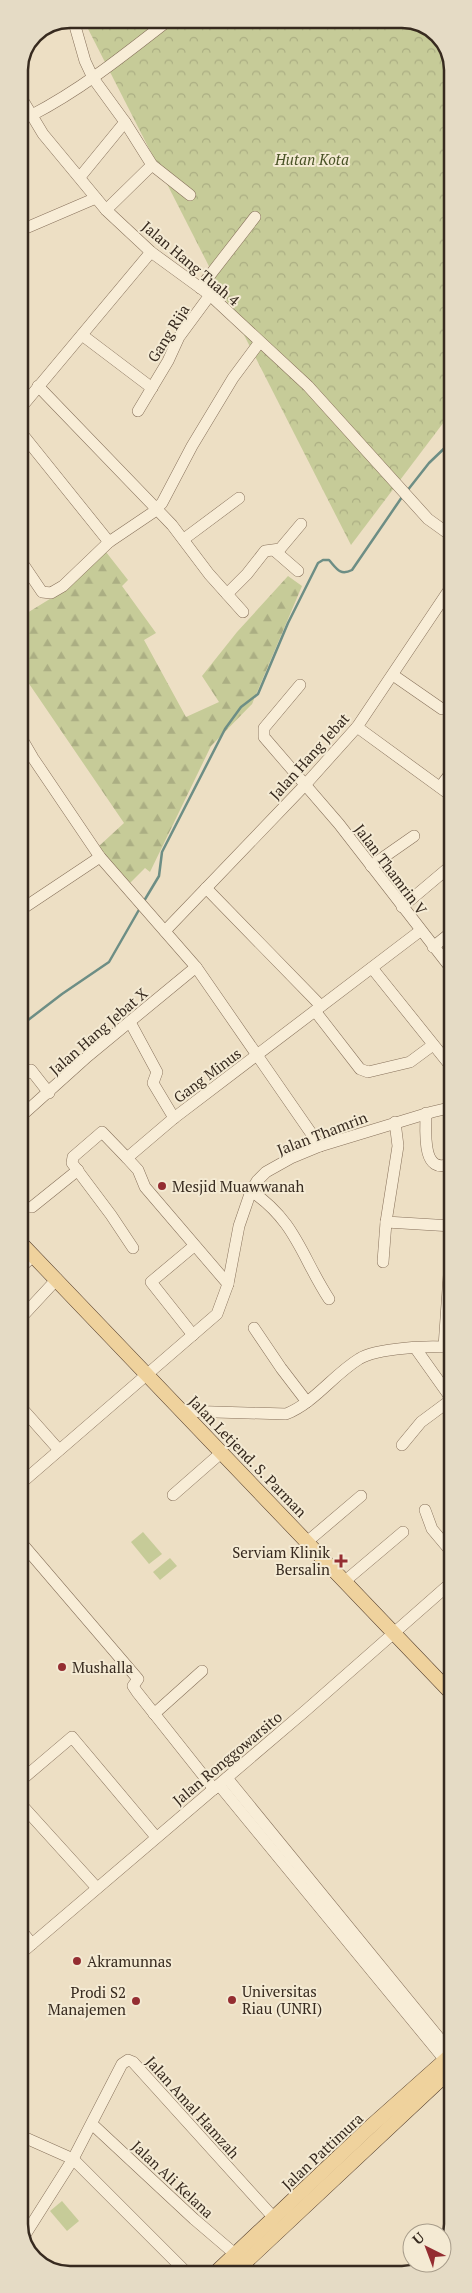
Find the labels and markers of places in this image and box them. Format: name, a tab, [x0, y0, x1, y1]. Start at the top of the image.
place label: Mesjid Muawwanah	[172, 1176, 304, 1196]
marker: Mesjid Muawwanah	[156, 1180, 168, 1192]
place label: Serviam Klinik Bersalin	[232, 1542, 330, 1579]
marker: Serviam Klinik Bersalin	[334, 1554, 348, 1568]
place label: Mushalla	[72, 1657, 134, 1677]
marker: Mushalla	[56, 1661, 68, 1673]
place label: Akramunnas	[87, 1951, 172, 1971]
marker: Akramunnas	[71, 1955, 83, 1967]
place label: Universitas Riau (UNRI)	[242, 1981, 322, 2018]
place label: Prodi S2 Manajemen	[48, 1982, 126, 2019]
marker: Universitas Riau (UNRI)	[226, 1994, 238, 2006]
marker: Prodi S2 Manajemen	[130, 1995, 142, 2007]

